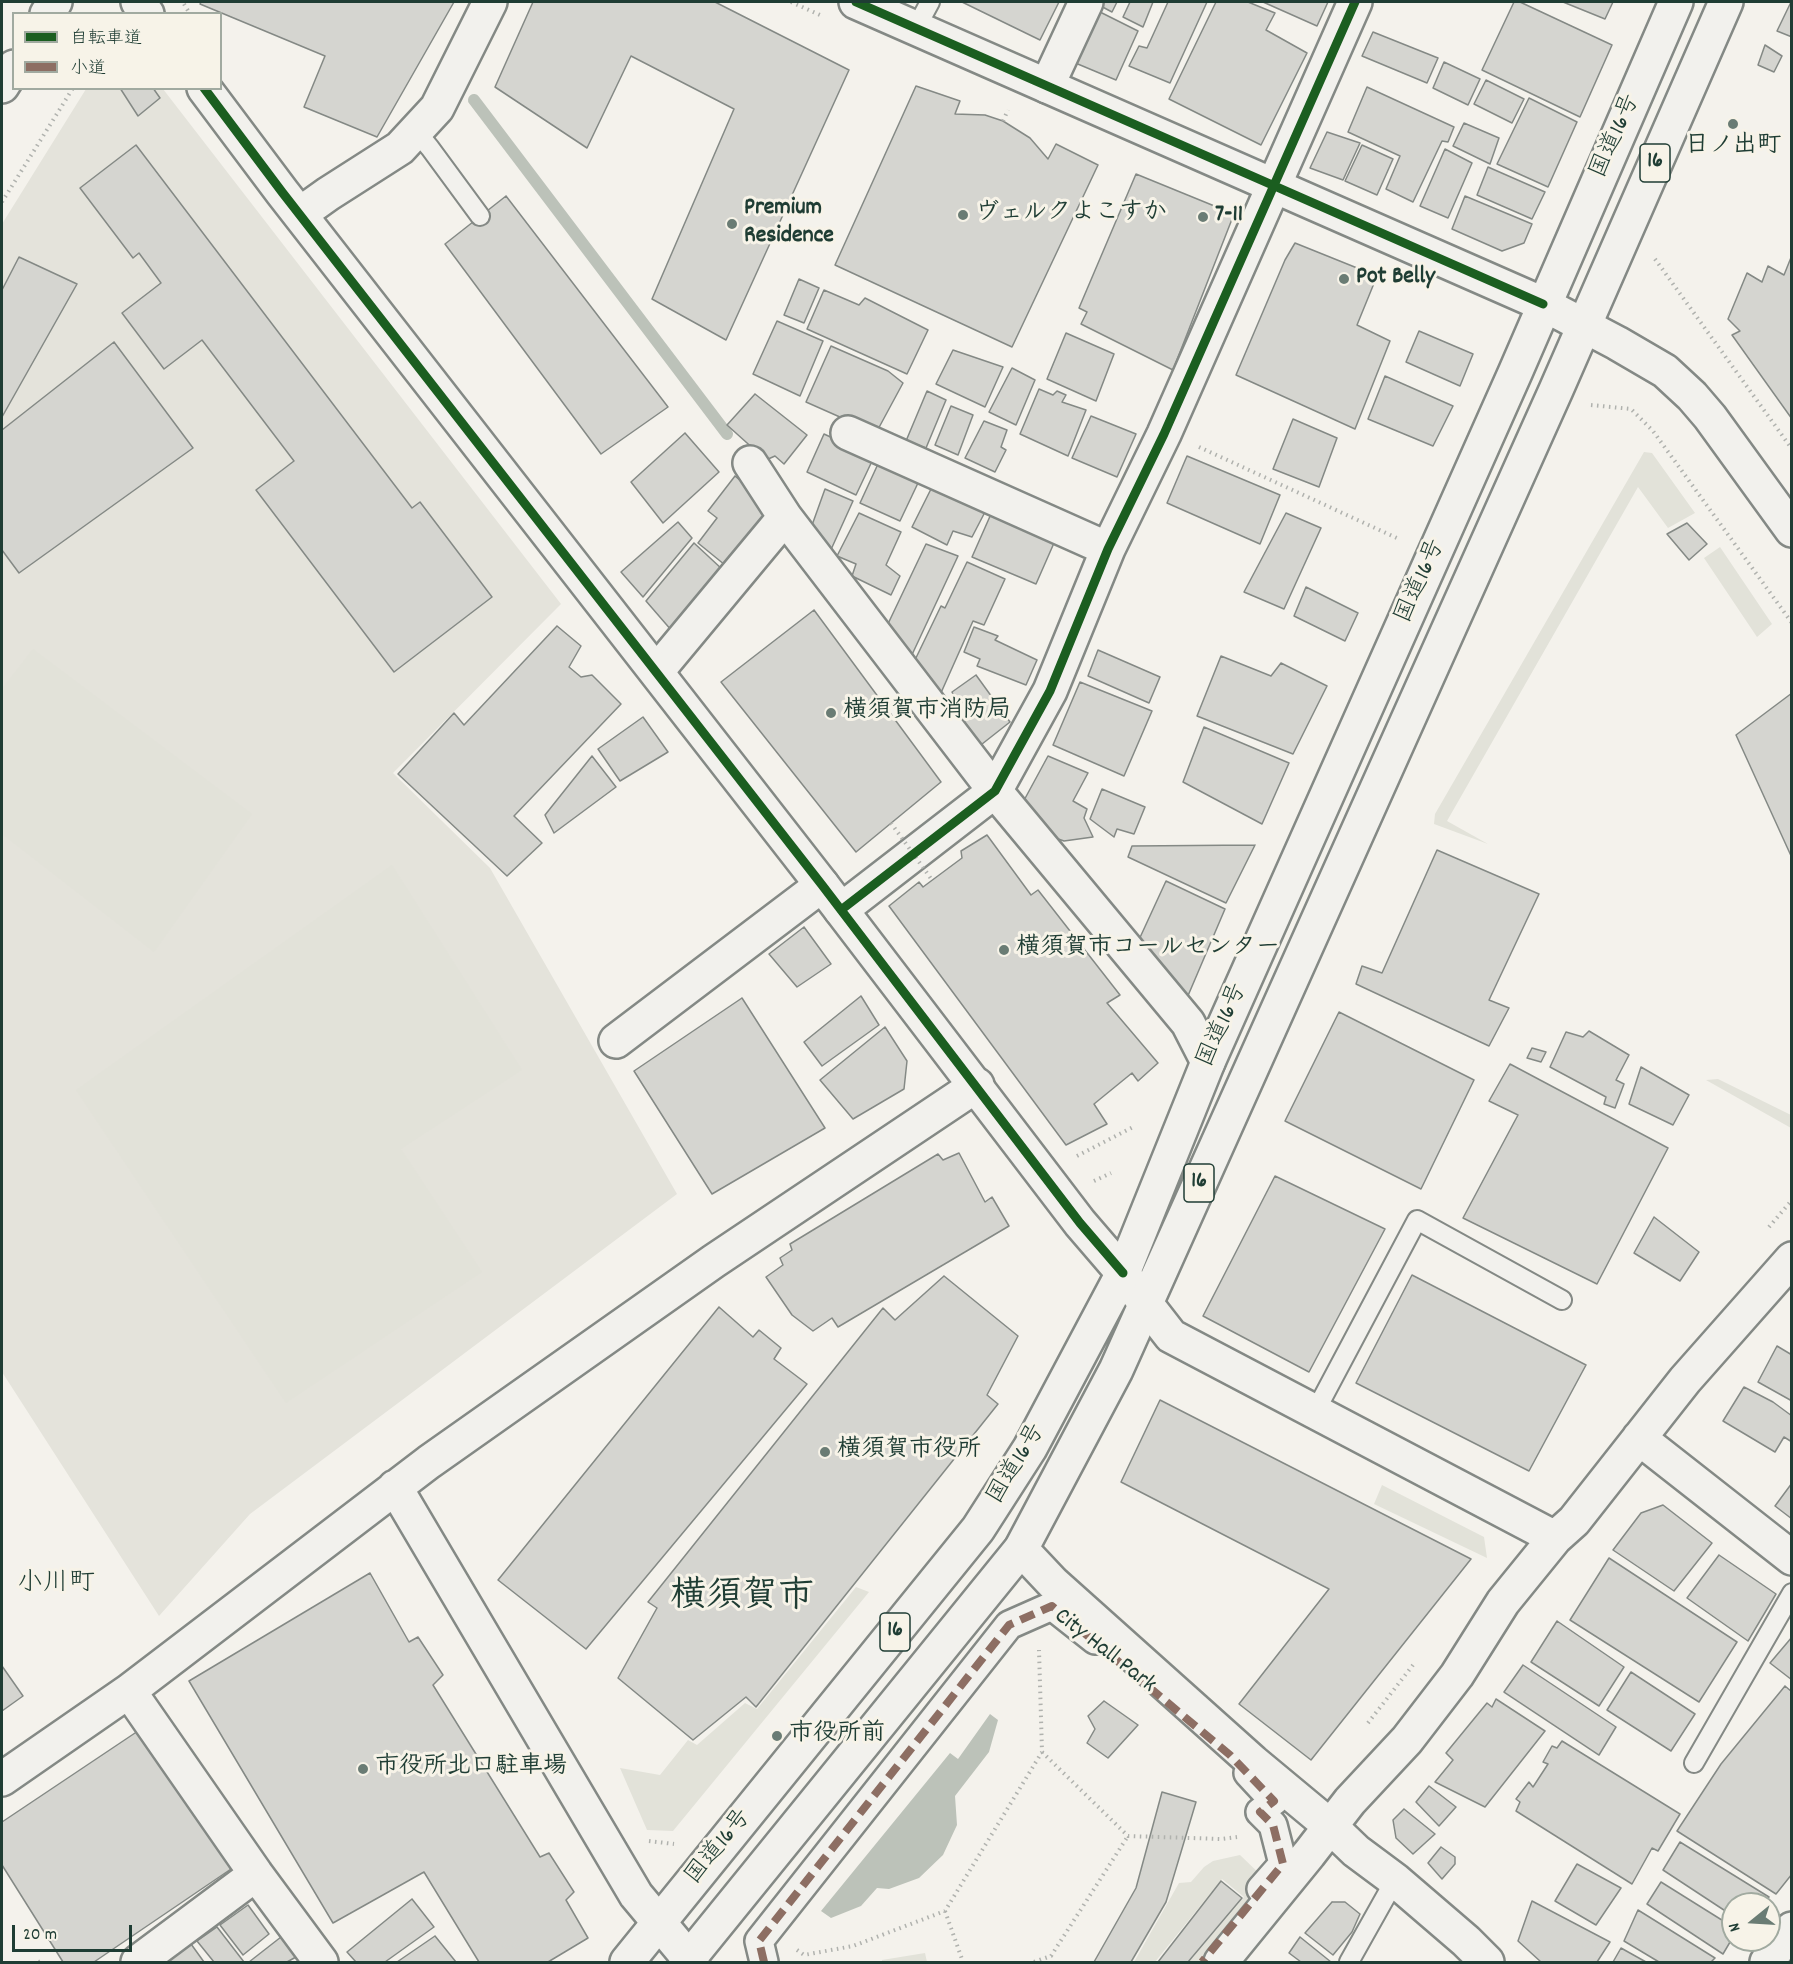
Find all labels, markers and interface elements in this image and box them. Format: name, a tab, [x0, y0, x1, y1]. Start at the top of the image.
legend	[12, 12, 222, 90]
text: 自転車道	[70, 27, 142, 52]
text: 小道	[70, 57, 106, 82]
street label: 国道16号	[1586, 90, 1648, 184]
marker: 日ノ出町	[1726, 117, 1740, 131]
place label: 日ノ出町	[1685, 134, 1781, 162]
road number: 16	[1640, 144, 1670, 182]
place label: Premium Residence	[744, 196, 834, 252]
place label: ヴェルクよこすか	[975, 201, 1167, 229]
place label: 7-11	[1215, 203, 1243, 231]
marker: ヴェルクよこすか	[956, 208, 970, 222]
marker: 7-11	[1196, 210, 1210, 224]
marker: Premium Residence	[725, 217, 739, 231]
place label: Pot Belly	[1356, 265, 1435, 293]
marker: Pot Belly	[1337, 272, 1351, 286]
street label: 国道16号	[1391, 535, 1453, 629]
place label: 横須賀市消防局	[843, 699, 1011, 727]
marker: 横須賀市消防局	[824, 706, 838, 720]
place label: 横須賀市コールセンター	[1016, 936, 1280, 964]
marker: 横須賀市コールセンター	[997, 943, 1011, 957]
street label: 国道16号	[1193, 979, 1255, 1073]
road number: 16	[1184, 1164, 1214, 1202]
street label: 国道16号	[983, 1419, 1053, 1511]
place label: 横須賀市役所	[837, 1438, 981, 1466]
marker: 横須賀市役所	[818, 1445, 832, 1459]
district label: 小川町	[17, 1569, 95, 1601]
district label: 横須賀市	[670, 1578, 814, 1622]
street label: City Hall Park	[1047, 1603, 1161, 1701]
road number: 16	[880, 1613, 910, 1651]
place label: 市役所前	[789, 1722, 885, 1750]
marker: 市役所前	[770, 1729, 784, 1743]
place label: 市役所北口駐車場	[375, 1755, 567, 1783]
marker: 市役所北口駐車場	[356, 1762, 370, 1776]
street label: 国道16号	[681, 1804, 759, 1892]
north arrow	[1721, 1892, 1781, 1952]
scale bar	[15, 1913, 135, 1951]
text: N	[1723, 1920, 1747, 1934]
text: 20 m	[23, 1923, 57, 1948]

